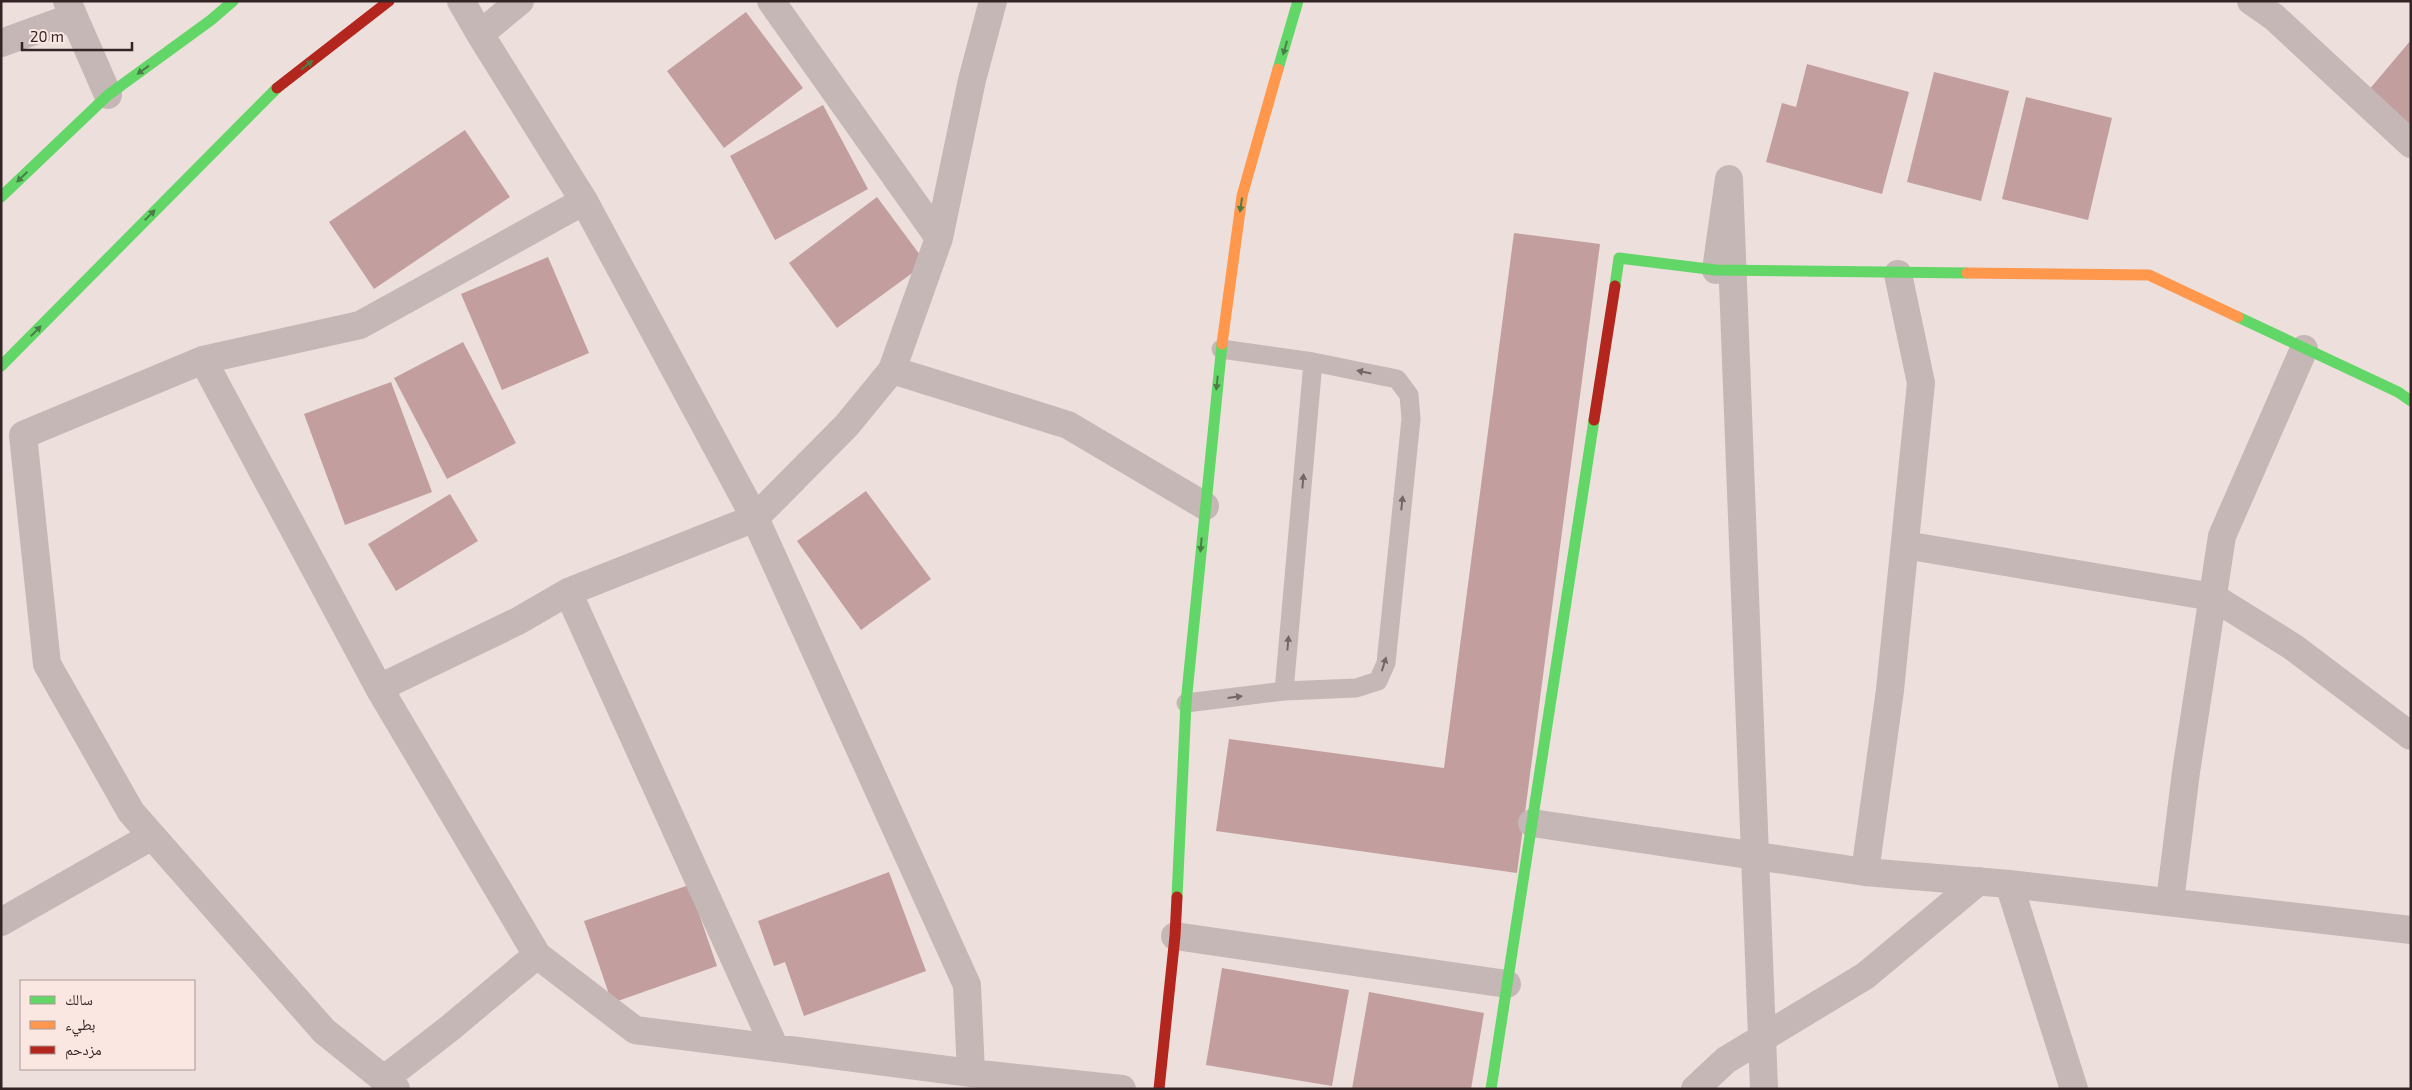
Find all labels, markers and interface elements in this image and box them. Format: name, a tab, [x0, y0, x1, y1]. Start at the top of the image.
scale bar	[22, 20, 132, 52]
text: 20 m	[30, 27, 64, 45]
one-way arrow	[1280, 41, 1288, 56]
one-way arrow	[300, 60, 314, 70]
one-way arrow	[137, 64, 150, 75]
one-way arrow	[16, 171, 28, 183]
one-way arrow	[1237, 197, 1245, 213]
one-way arrow	[144, 210, 156, 222]
one-way arrow	[29, 325, 41, 337]
one-way arrow	[1355, 368, 1371, 376]
one-way arrow	[1213, 375, 1221, 391]
one-way arrow	[1299, 472, 1307, 488]
one-way arrow	[1398, 495, 1406, 511]
one-way arrow	[1197, 537, 1205, 553]
one-way arrow	[1285, 634, 1293, 650]
one-way arrow	[1380, 656, 1388, 671]
one-way arrow	[1227, 693, 1243, 701]
legend	[20, 980, 195, 1070]
text: سالك	[65, 990, 93, 1008]
text: بطيء	[65, 1015, 95, 1037]
text: مزدحم	[65, 1040, 102, 1060]

